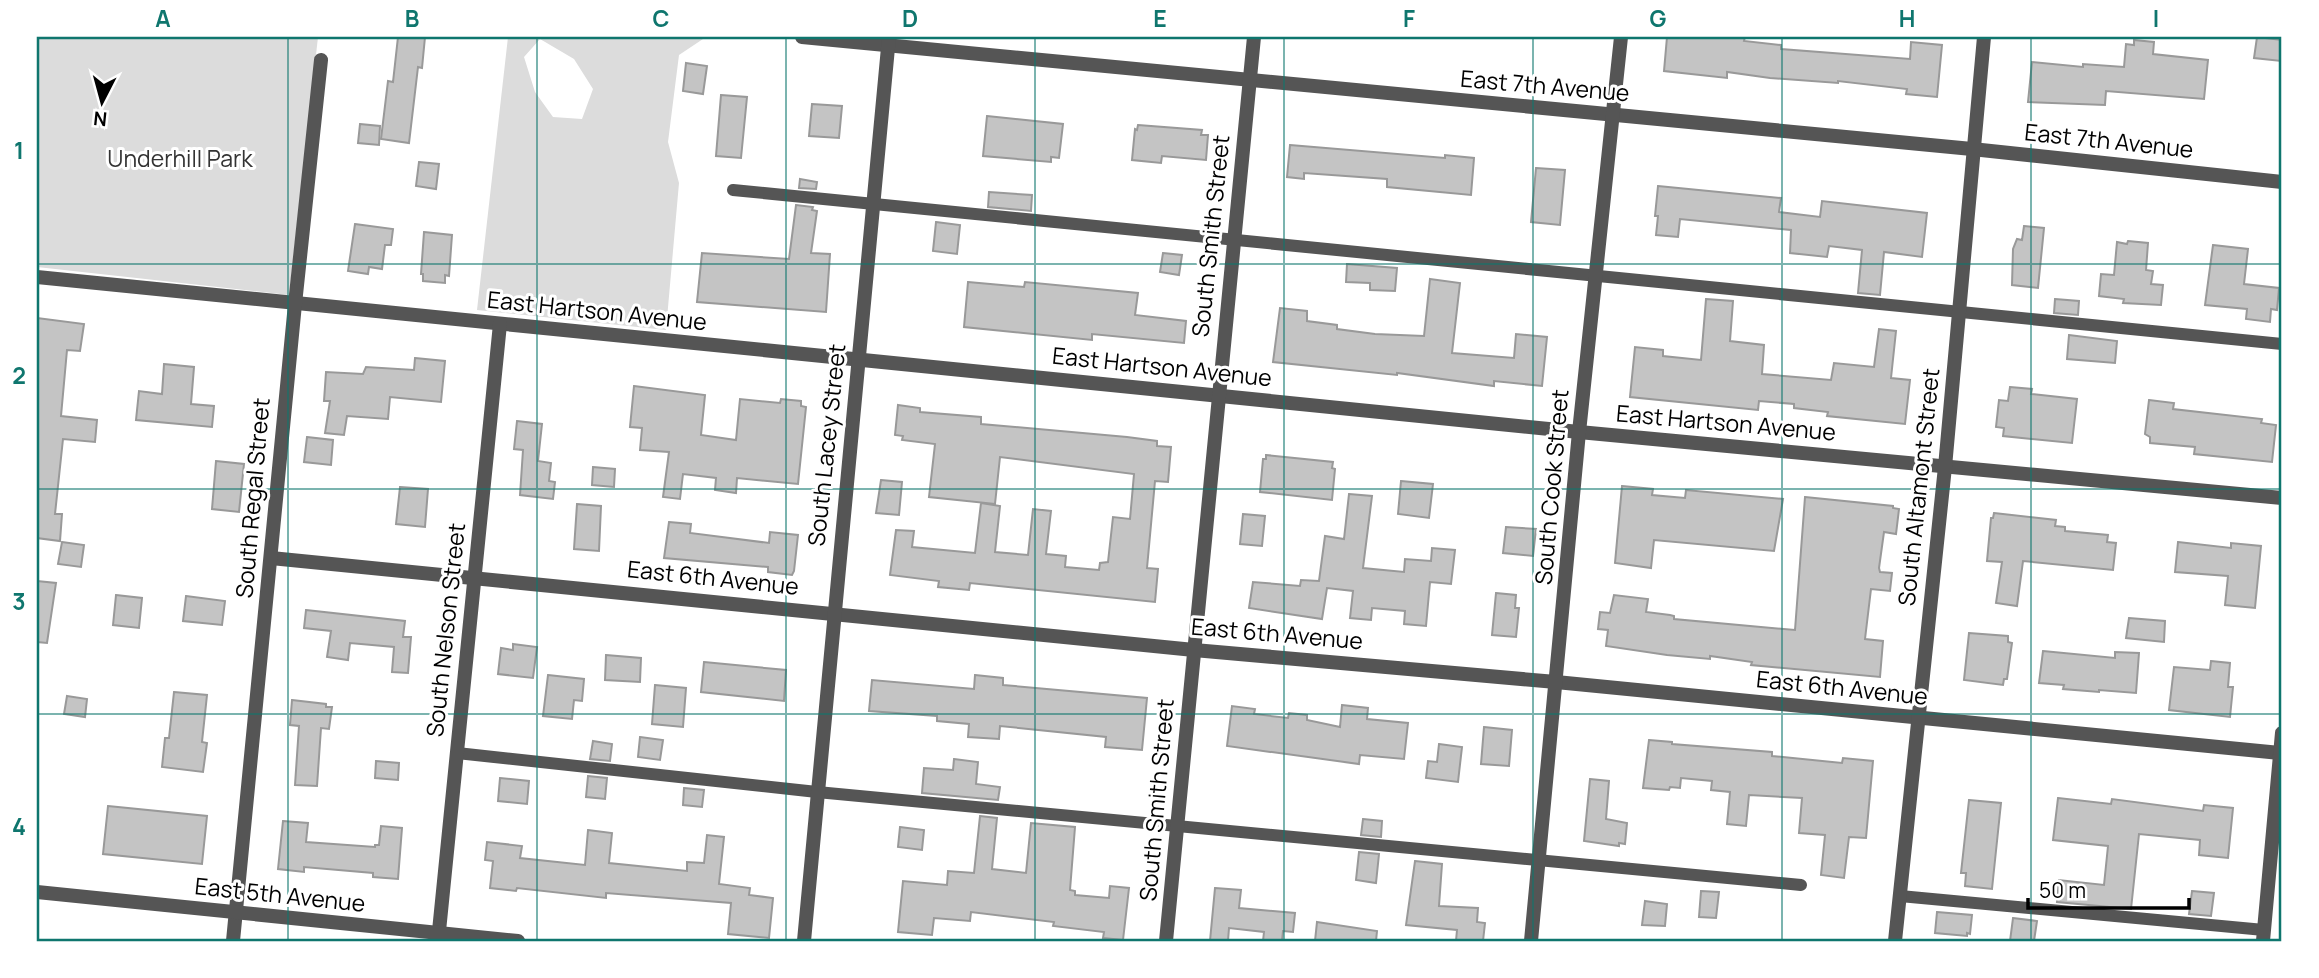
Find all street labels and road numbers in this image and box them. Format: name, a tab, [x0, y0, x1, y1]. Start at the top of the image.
street label: East 7th Avenue	[1459, 62, 1631, 108]
street label: East 7th Avenue	[2023, 115, 2195, 165]
street label: South Smith Street	[1183, 133, 1237, 339]
street label: East Hartson Avenue	[486, 283, 708, 337]
street label: East Hartson Avenue	[1051, 339, 1273, 393]
street label: South Lacey Street	[799, 342, 853, 548]
street label: South Altamont Street	[1890, 366, 1946, 607]
street label: South Cook Street	[1527, 388, 1575, 586]
street label: East Hartson Avenue	[1615, 396, 1837, 448]
street label: South Regal Street	[227, 397, 277, 599]
street label: South Nelson Street	[418, 521, 472, 738]
street label: East 6th Avenue	[626, 552, 800, 602]
street label: East 6th Avenue	[1190, 610, 1364, 656]
street label: East 6th Avenue	[1755, 662, 1929, 712]
street label: South Smith Street	[1131, 697, 1181, 902]
street label: East 5th Avenue	[193, 869, 367, 919]

